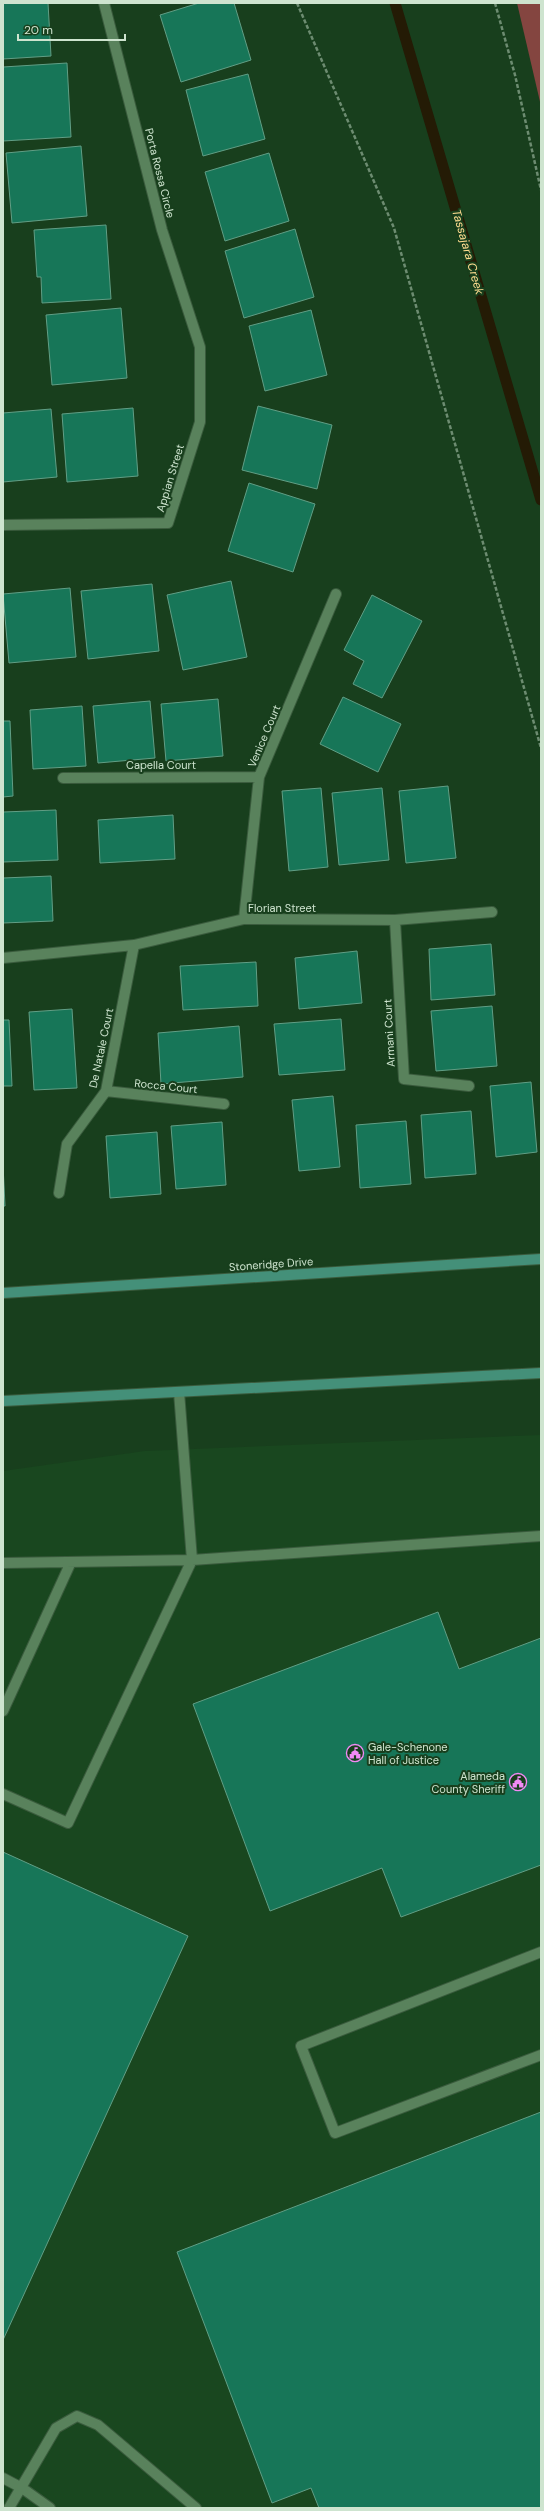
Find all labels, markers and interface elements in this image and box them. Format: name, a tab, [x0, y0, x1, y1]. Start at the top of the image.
scale bar	[18, 16, 125, 42]
text: 20 m	[24, 22, 53, 38]
street label: Porta Rossa Circle	[142, 127, 178, 219]
water label: Tassajara Creek	[448, 207, 488, 297]
street label: Appian Street	[153, 442, 187, 514]
street label: Venice Court	[245, 703, 283, 769]
street label: Capella Court	[126, 758, 196, 772]
street label: Florian Street	[248, 901, 316, 915]
street label: Armani Court	[380, 999, 398, 1067]
street label: De Natale Court	[86, 1007, 116, 1089]
street label: Rocca Court	[134, 1076, 198, 1096]
street label: Stoneridge Drive	[228, 1254, 314, 1274]
place label: Gale-Schenone Hall of Justice	[368, 1740, 448, 1767]
public building icon: Gale-Schenone Hall of Justice	[345, 1743, 365, 1763]
place label: Alameda County Sheriff	[431, 1769, 505, 1796]
public building icon: Alameda County Sheriff	[508, 1772, 528, 1792]

